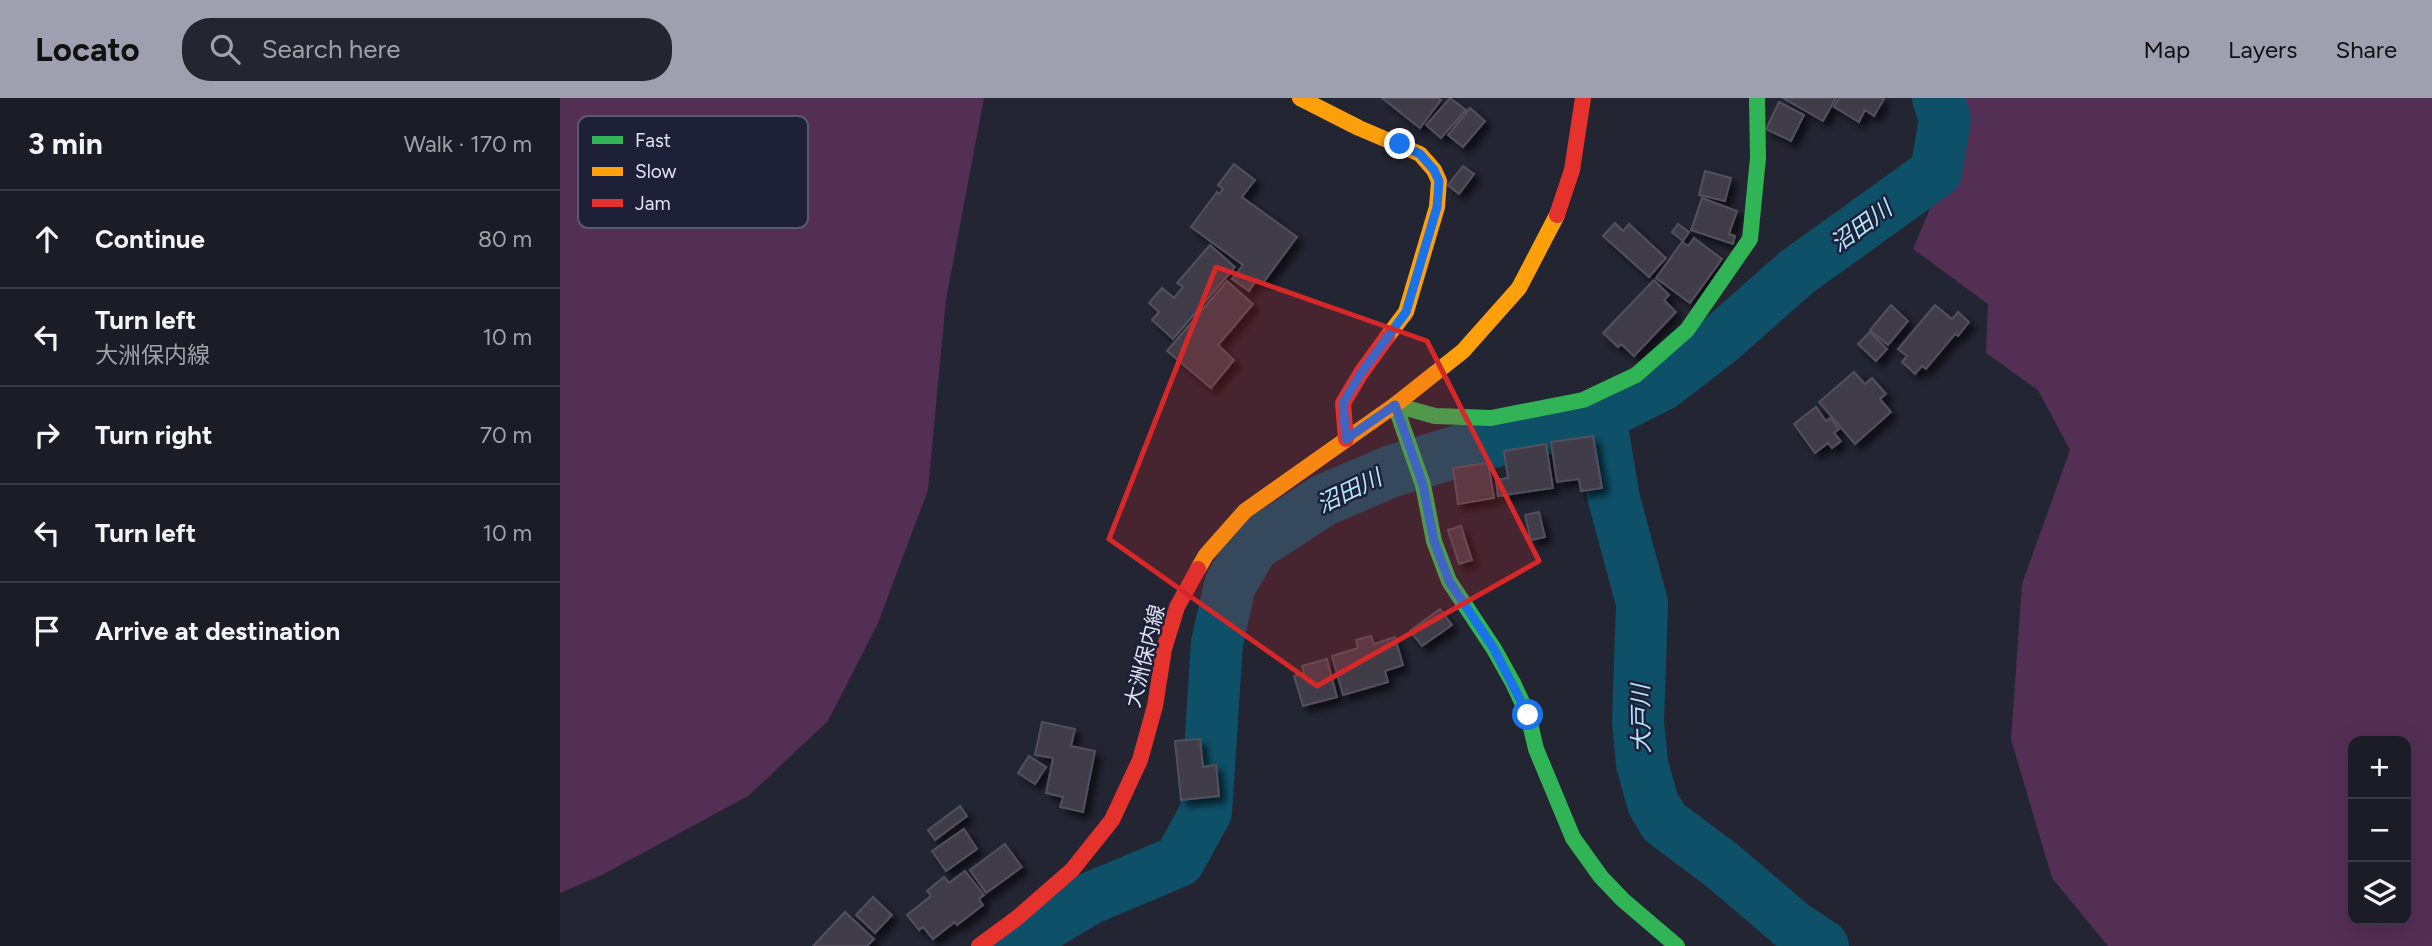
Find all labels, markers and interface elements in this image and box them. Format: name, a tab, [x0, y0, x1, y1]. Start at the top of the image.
search box	[182, 18, 672, 81]
text: Locato	[35, 30, 140, 69]
icon: search	[206, 30, 244, 68]
text: Search here	[262, 33, 401, 65]
text: Map	[2143, 35, 2190, 64]
text: Layers	[2228, 35, 2297, 64]
text: Share	[2335, 35, 2397, 64]
legend	[578, 116, 808, 228]
text: 3 min	[28, 125, 103, 162]
route end	[1384, 128, 1415, 159]
text: Fast	[635, 129, 671, 152]
text: Walk · 170 m	[404, 130, 532, 158]
text: Slow	[635, 160, 677, 183]
text: Jam	[635, 192, 671, 215]
water label: 沼田川	[1825, 193, 1900, 258]
icon: ahead	[28, 220, 66, 258]
text: Continue	[95, 223, 205, 255]
text: 80 m	[478, 225, 532, 253]
text: Turn left	[95, 304, 196, 336]
icon: left	[28, 318, 66, 356]
text: 10 m	[483, 323, 532, 351]
text: 大洲保内線	[95, 341, 210, 369]
icon: right	[28, 416, 66, 454]
text: Turn right	[95, 419, 212, 451]
text: 70 m	[480, 421, 532, 449]
water label: 沼田川	[1312, 462, 1389, 519]
icon: left	[28, 514, 66, 552]
text: Turn left	[95, 517, 196, 549]
text: 10 m	[483, 519, 532, 547]
street label: 大洲保内線	[1120, 602, 1169, 710]
icon: arrive	[28, 612, 66, 650]
text: Arrive at destination	[95, 615, 340, 647]
water label: 大戸川	[1626, 681, 1656, 754]
route start	[1512, 699, 1543, 730]
map controls	[2348, 736, 2411, 925]
button: +	[2348, 736, 2411, 799]
button: −	[2348, 799, 2411, 862]
button: layers	[2348, 862, 2411, 925]

